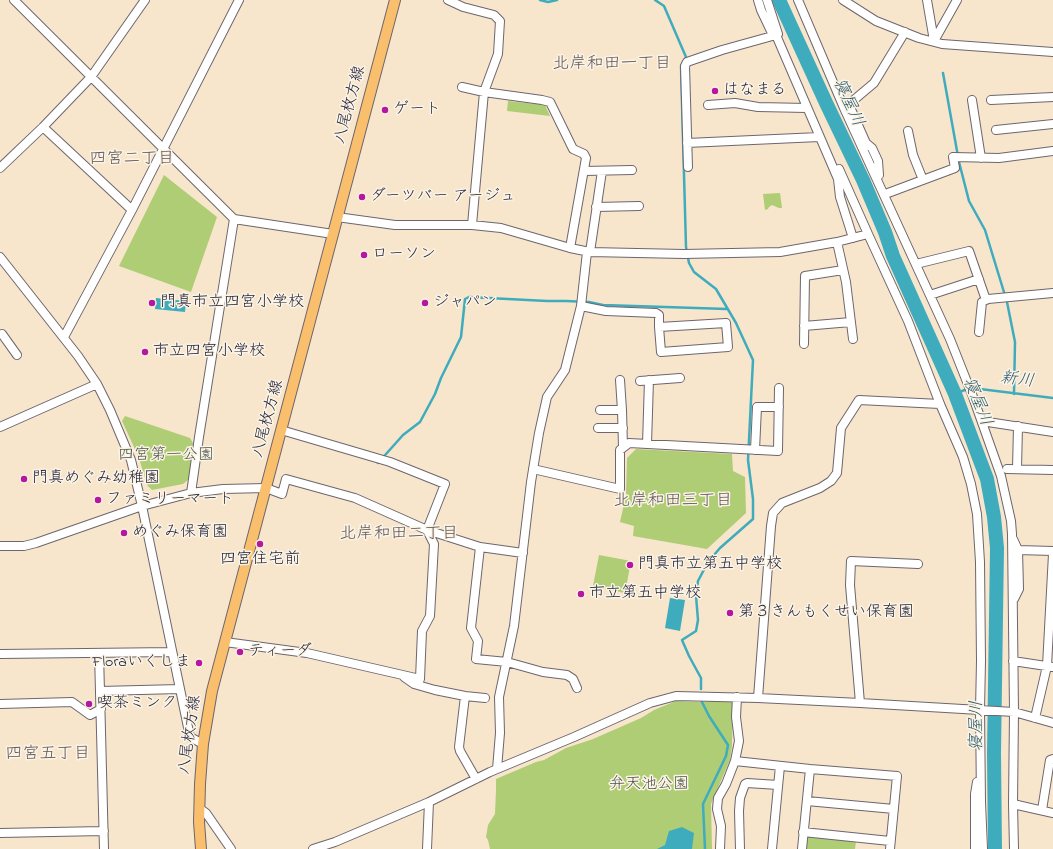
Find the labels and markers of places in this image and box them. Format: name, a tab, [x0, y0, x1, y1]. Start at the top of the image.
place label: はなまる	[723, 81, 787, 101]
marker: はなまる	[710, 86, 720, 96]
place label: ゲート	[393, 100, 441, 120]
marker: ゲート	[380, 105, 390, 115]
place label: ダーツバー アージュ	[370, 187, 516, 207]
marker: ダーツバー アージュ	[357, 192, 367, 202]
place label: ローソン	[372, 245, 436, 265]
marker: ローソン	[359, 250, 369, 260]
place label: 門真市立四宮小学校	[160, 293, 304, 313]
place label: ジャパン	[433, 293, 497, 313]
marker: 門真市立四宮小学校	[147, 298, 157, 308]
marker: ジャパン	[420, 298, 430, 308]
place label: 市立四宮小学校	[153, 342, 265, 362]
marker: 市立四宮小学校	[140, 347, 150, 357]
place label: 門真めぐみ幼稚園	[32, 469, 160, 489]
marker: 門真めぐみ幼稚園	[19, 474, 29, 484]
place label: ファミリーマート	[106, 490, 234, 510]
marker: ファミリーマート	[93, 495, 103, 505]
place label: めぐみ保育園	[132, 523, 228, 543]
marker: めぐみ保育園	[119, 528, 129, 538]
marker: 四宮住宅前	[255, 539, 265, 549]
place label: 四宮住宅前	[220, 550, 300, 570]
place label: 門真市立第五中学校	[638, 555, 782, 575]
marker: 門真市立第五中学校	[625, 560, 635, 570]
place label: 市立第五中学校	[589, 584, 701, 604]
marker: 市立第五中学校	[576, 589, 586, 599]
place label: 第３きんもくせい保育園	[738, 603, 914, 623]
marker: 第３きんもくせい保育園	[725, 608, 735, 618]
place label: ティーダ	[248, 642, 312, 662]
marker: ティーダ	[235, 647, 245, 657]
place label: Floraいくしま	[92, 653, 191, 673]
marker: Floraいくしま	[194, 658, 204, 668]
place label: 喫茶ミンク	[97, 694, 177, 714]
marker: 喫茶ミンク	[84, 699, 94, 709]

